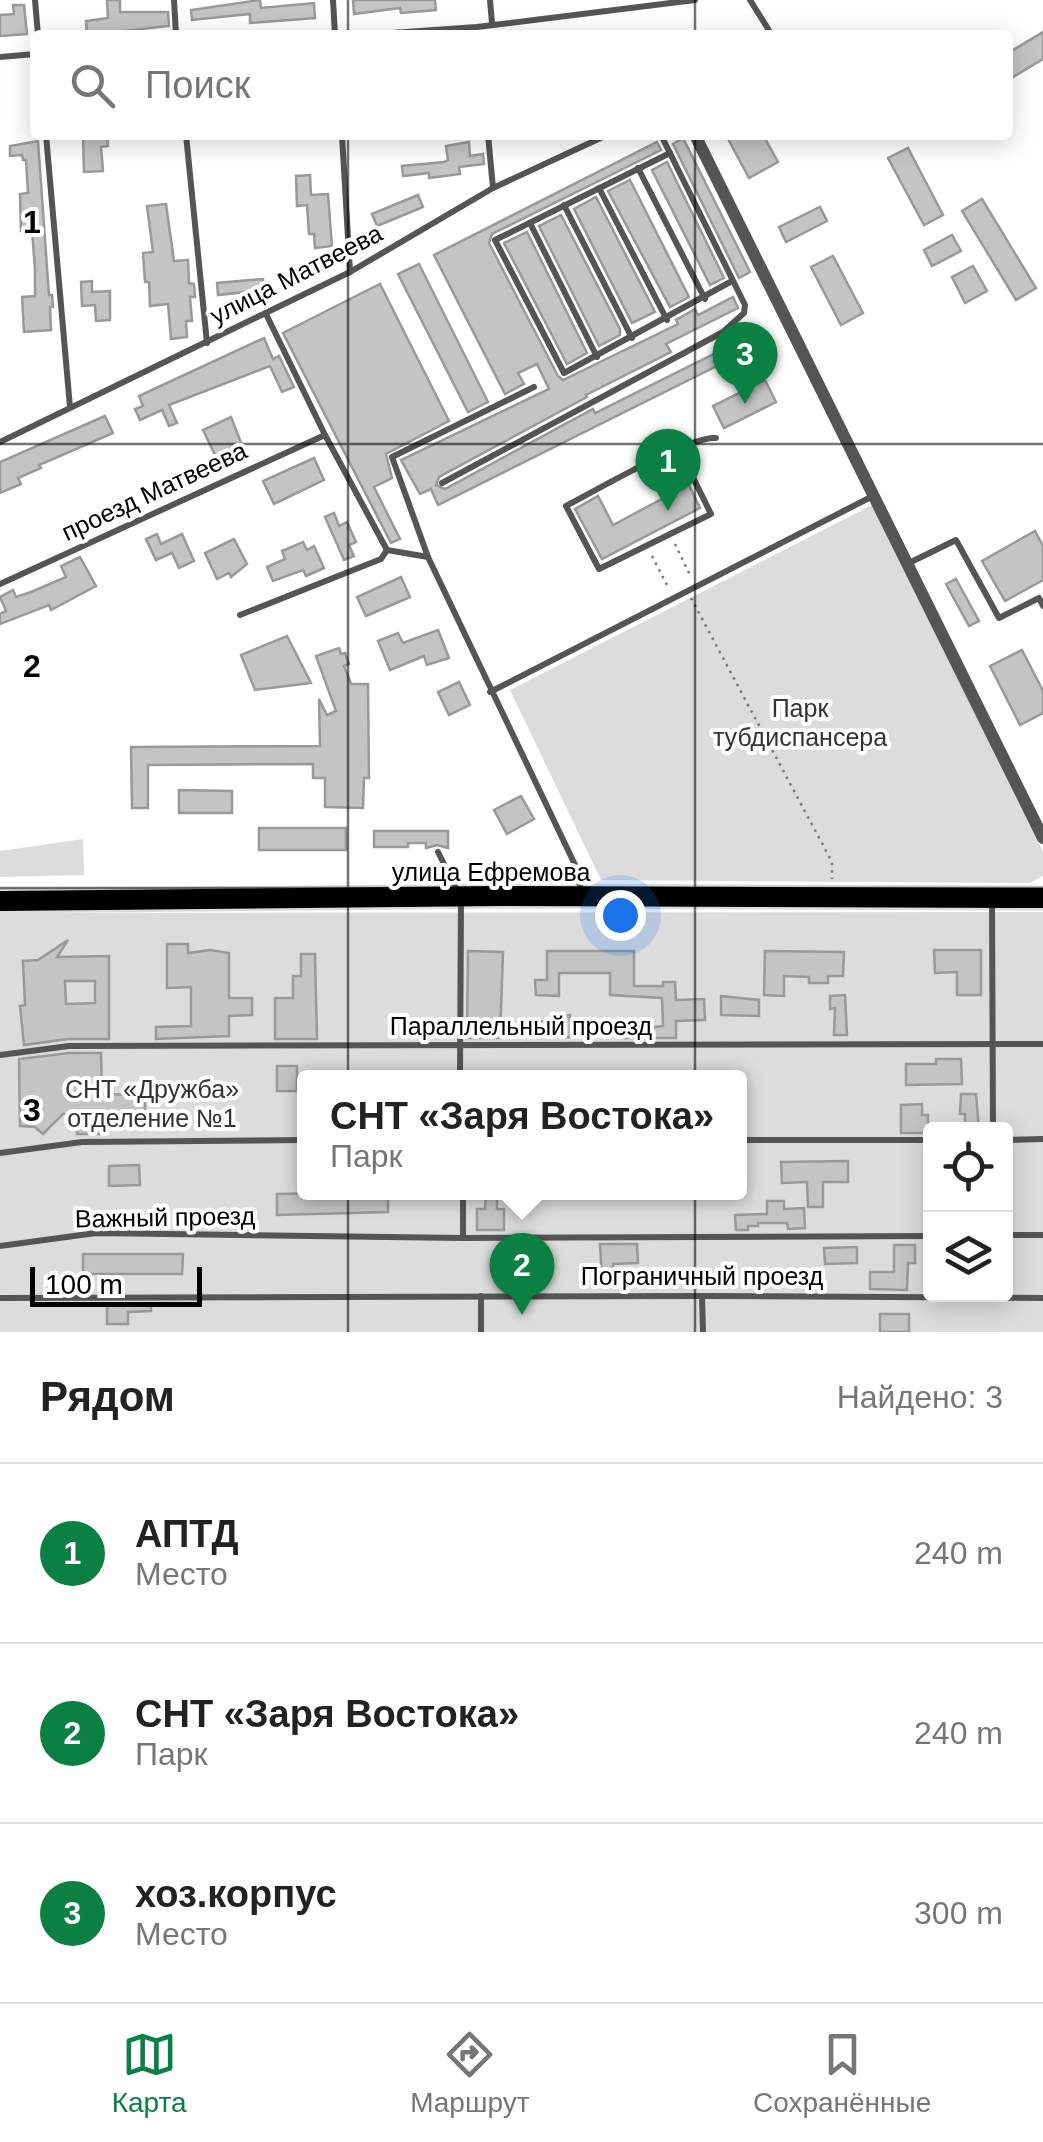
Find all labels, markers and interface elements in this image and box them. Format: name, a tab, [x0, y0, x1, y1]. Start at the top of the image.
search box	[30, 30, 1013, 140]
icon: search	[65, 58, 120, 113]
text: Поиск	[145, 64, 250, 106]
text: 1	[23, 204, 41, 240]
street label: улица Матвеева	[205, 219, 387, 329]
pin: 3	[712, 322, 778, 404]
pin: 1	[636, 428, 700, 511]
street label: проезд Матвеева	[57, 436, 251, 546]
text: 2	[23, 648, 41, 684]
park label: Парк тубдиспансера	[713, 694, 887, 751]
street label: улица Ефремова	[392, 858, 590, 886]
your location	[595, 890, 646, 941]
street label: Параллельный проезд	[390, 1012, 653, 1040]
popup	[297, 1070, 747, 1200]
park label: СНТ «Дружба» отделение №1	[65, 1075, 239, 1132]
text: 3	[23, 1092, 41, 1128]
text: СНТ «Заря Востока»	[330, 1095, 714, 1137]
map controls	[923, 1122, 1013, 1302]
button: locate	[923, 1122, 1013, 1212]
text: Парк	[330, 1138, 403, 1174]
street label: Важный проезд	[75, 1201, 256, 1233]
button: layers	[923, 1212, 1013, 1302]
pin: 2	[490, 1232, 554, 1315]
scale bar	[30, 1262, 202, 1306]
street label: Пограничный проезд	[581, 1262, 824, 1290]
text: 100 m	[45, 1269, 123, 1300]
text: Рядом	[40, 1373, 175, 1420]
text: Найдено: 3	[837, 1379, 1003, 1415]
text: АПТД	[135, 1513, 239, 1555]
text: 1	[64, 1535, 81, 1571]
text: 240 m	[914, 1535, 1003, 1571]
text: Место	[135, 1556, 228, 1592]
text: СНТ «Заря Востока»	[135, 1693, 519, 1735]
text: 2	[64, 1715, 81, 1751]
text: 240 m	[914, 1715, 1003, 1751]
text: Парк	[135, 1736, 208, 1772]
text: хоз.корпус	[135, 1873, 337, 1915]
text: 3	[64, 1895, 81, 1931]
text: 300 m	[914, 1895, 1003, 1931]
text: Место	[135, 1916, 228, 1952]
tab: Карта	[112, 2027, 187, 2119]
tab: Маршрут	[410, 2027, 529, 2119]
tab: Сохранённые	[753, 2027, 931, 2119]

